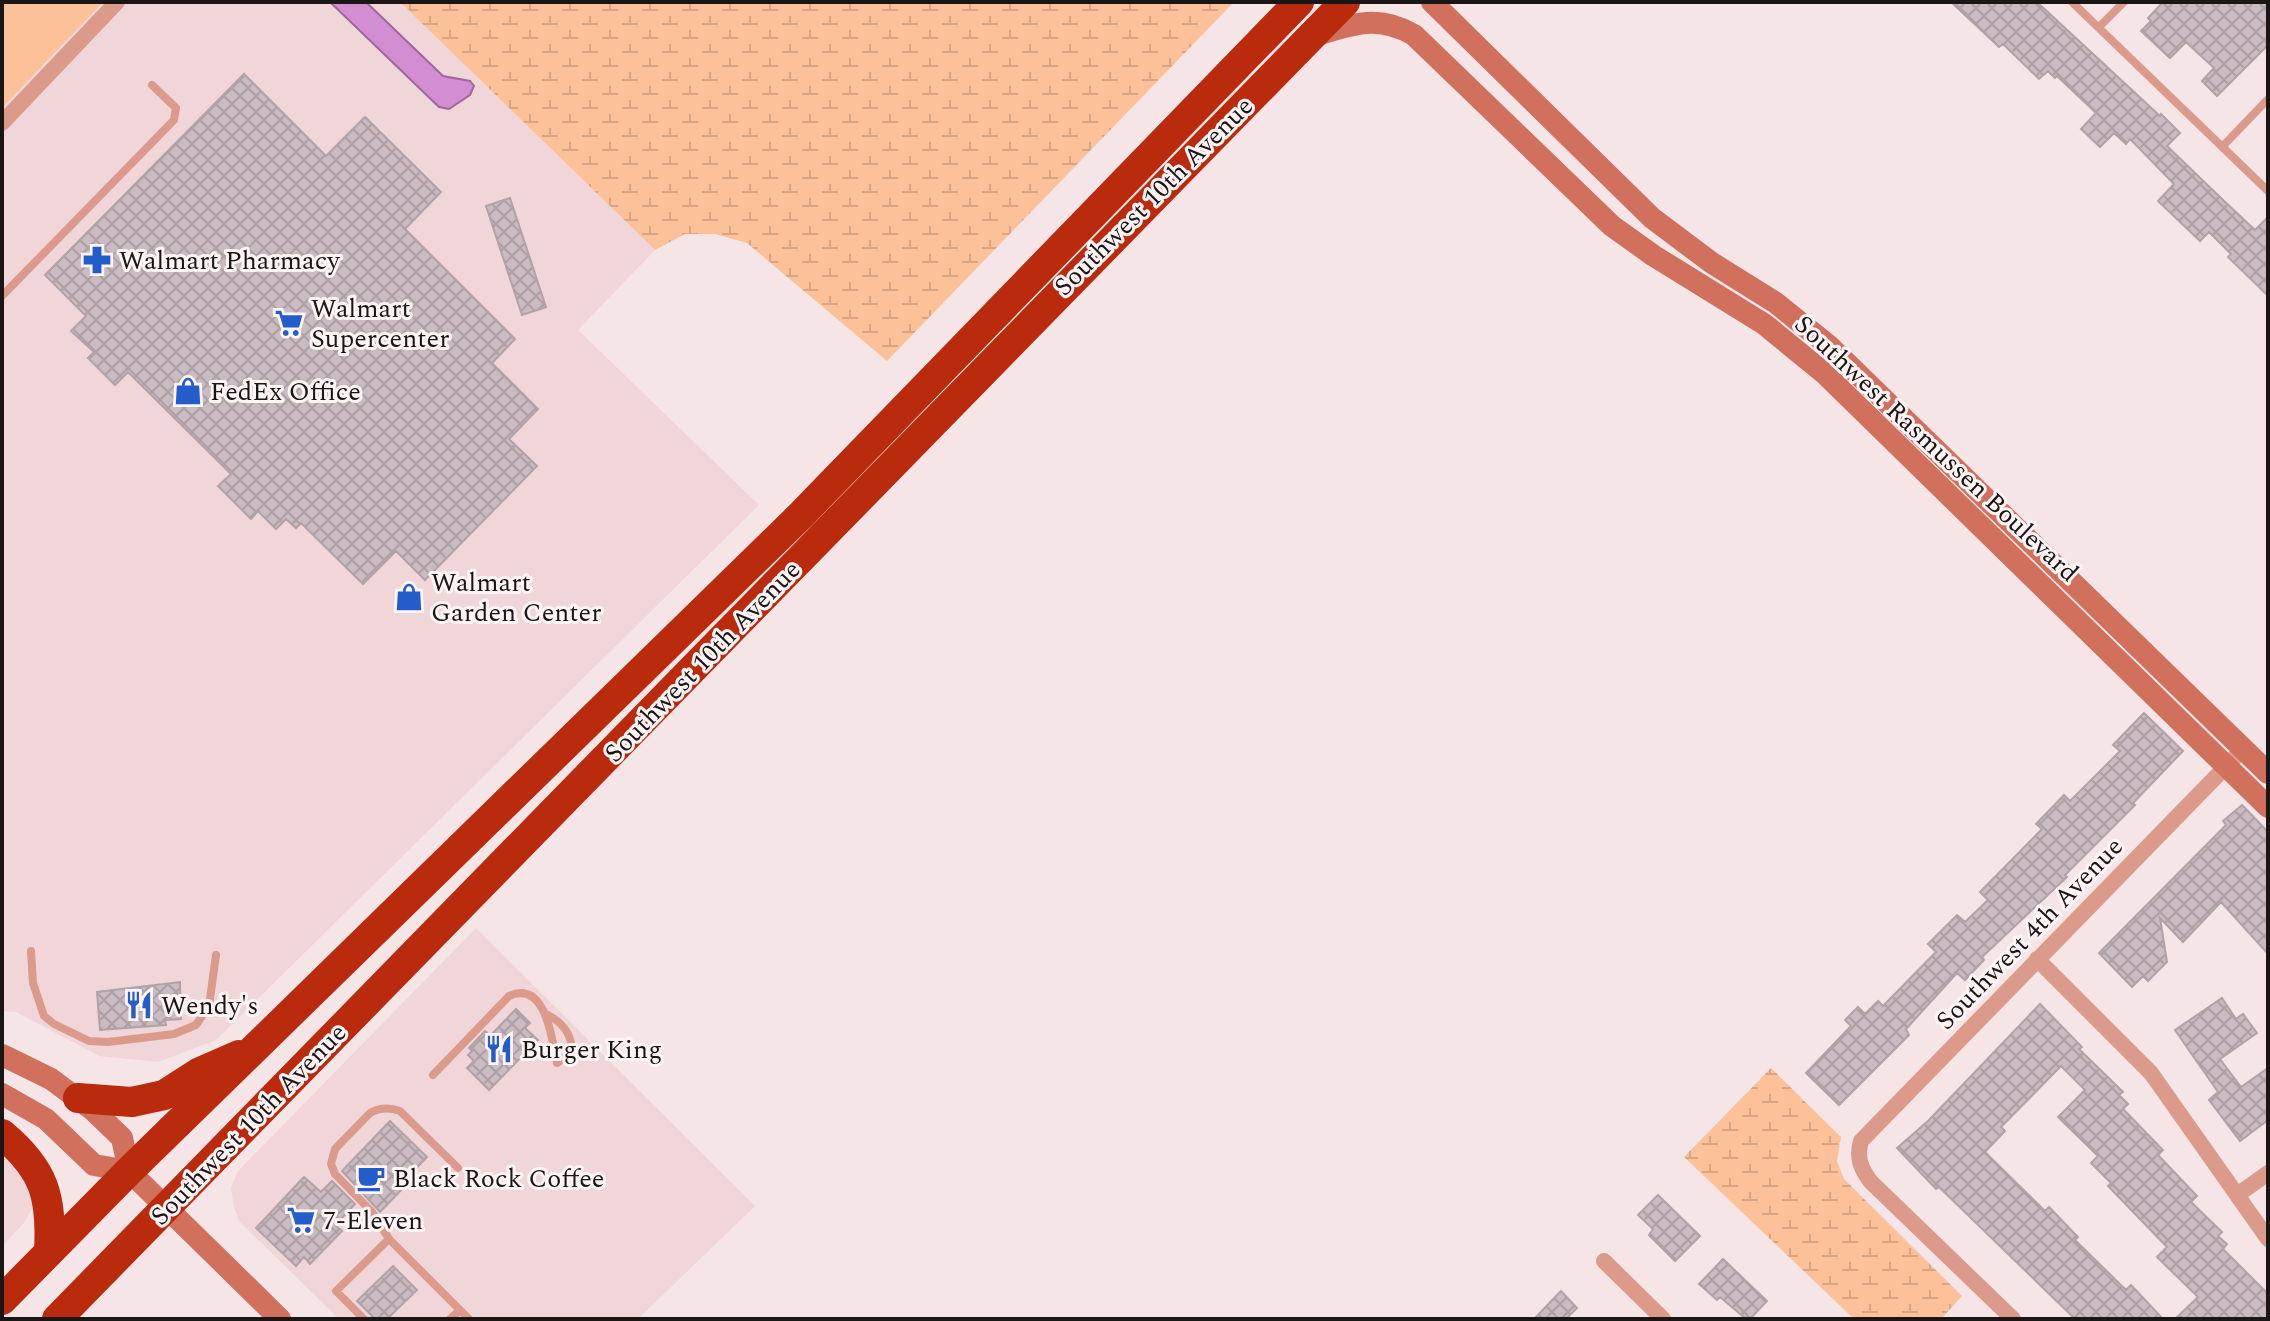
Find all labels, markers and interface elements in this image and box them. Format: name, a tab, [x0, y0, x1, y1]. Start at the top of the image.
street label: Southwest 10th Avenue	[1045, 88, 1263, 306]
place label: Walmart Pharmacy	[119, 241, 341, 281]
pharmacy icon: Walmart Pharmacy	[82, 245, 112, 275]
place label: Walmart Supercenter	[311, 289, 449, 359]
street label: Southwest Rasmussen Boulevard	[1785, 306, 2088, 592]
supermarket icon: Walmart Supercenter	[274, 308, 304, 338]
place label: FedEx Office	[210, 372, 361, 412]
shop icon: FedEx Office	[173, 376, 203, 406]
street label: Southwest 10th Avenue	[595, 551, 810, 772]
place label: Walmart Garden Center	[431, 563, 601, 633]
shop icon: Walmart Garden Center	[394, 582, 424, 612]
street label: Southwest 4th Avenue	[1927, 828, 2133, 1039]
place label: Wendy's	[161, 986, 258, 1026]
restaurant icon: Wendy's	[124, 990, 154, 1020]
street label: Southwest 10th Avenue	[141, 1014, 356, 1235]
place label: Burger King	[521, 1030, 662, 1070]
restaurant icon: Burger King	[484, 1034, 514, 1064]
place label: Black Rock Coffee	[393, 1159, 604, 1199]
cafe icon: Black Rock Coffee	[356, 1163, 386, 1193]
place label: 7-Eleven	[323, 1201, 423, 1241]
supermarket icon: 7-Eleven	[286, 1205, 316, 1235]

